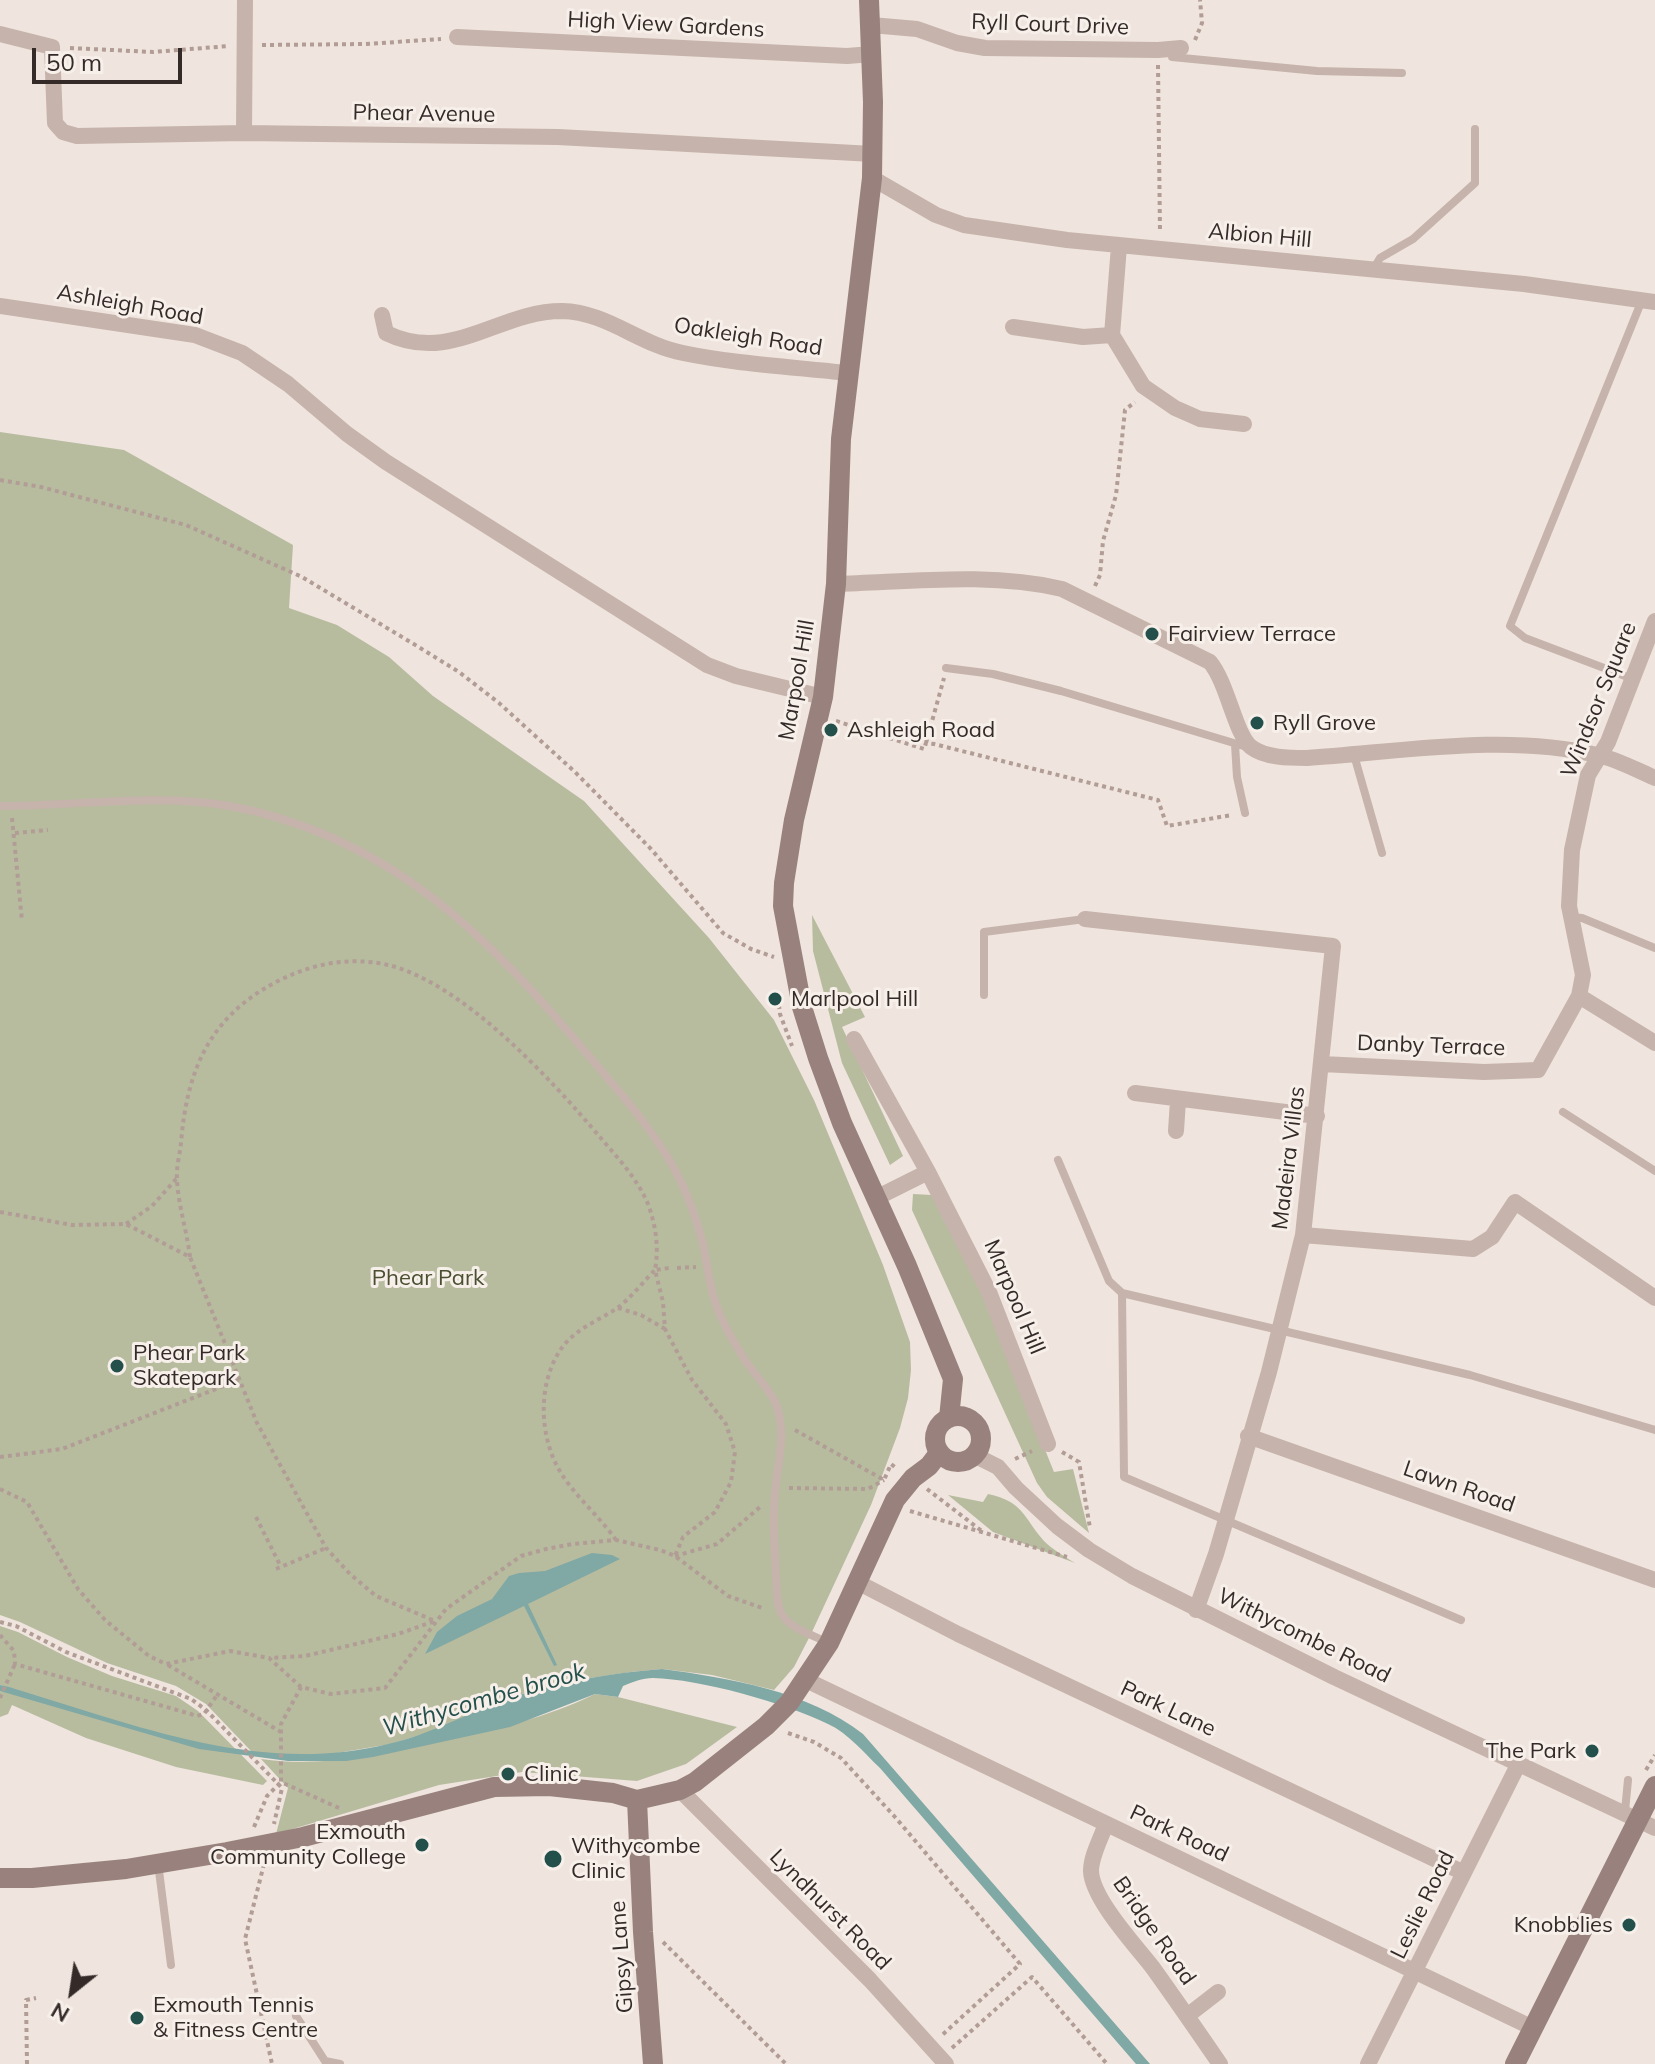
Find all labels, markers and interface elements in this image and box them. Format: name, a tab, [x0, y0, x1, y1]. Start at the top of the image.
street label: High View Gardens	[567, 7, 765, 43]
street label: Ryll Court Drive	[971, 9, 1129, 41]
scale bar	[36, 32, 186, 82]
text: 50 m	[46, 47, 102, 77]
street label: Phear Avenue	[352, 100, 496, 128]
street label: Albion Hill	[1207, 218, 1313, 254]
street label: Ashleigh Road	[55, 279, 205, 331]
street label: Oakleigh Road	[672, 312, 824, 362]
street label: Marpool Hill	[773, 618, 821, 742]
street label: Windsor Square	[1556, 618, 1642, 782]
place label: Fairview Terrace	[1168, 621, 1336, 647]
marker: Fairview Terrace	[1143, 625, 1161, 643]
place label: Ryll Grove	[1273, 710, 1376, 736]
marker: Ryll Grove	[1248, 714, 1266, 732]
place label: Ashleigh Road	[847, 717, 995, 743]
marker: Ashleigh Road	[822, 721, 840, 739]
place label: Marlpool Hill	[791, 986, 918, 1012]
marker: Marlpool Hill	[766, 990, 784, 1008]
street label: Danby Terrace	[1356, 1030, 1506, 1062]
street label: Madeira Villas	[1267, 1085, 1311, 1231]
street label: Marpool Hill	[978, 1236, 1050, 1358]
park label: Phear Park	[372, 1265, 484, 1291]
place label: Phear Park Skatepark	[133, 1340, 245, 1392]
marker: Phear Park Skatepark	[108, 1357, 126, 1375]
street label: Lawn Road	[1399, 1456, 1519, 1518]
street label: Withycombe Road	[1213, 1583, 1395, 1689]
water label: Withycombe brook	[379, 1657, 589, 1743]
street label: Park Lane	[1116, 1675, 1220, 1743]
place label: The Park	[1486, 1738, 1576, 1764]
marker: The Park	[1583, 1742, 1601, 1760]
place label: Clinic	[524, 1761, 579, 1787]
marker: Clinic	[499, 1765, 517, 1783]
street label: Park Road	[1125, 1800, 1233, 1868]
place label: Exmouth Community College	[210, 1819, 406, 1870]
place label: Withycombe Clinic	[571, 1833, 700, 1884]
marker: Exmouth Community College	[413, 1836, 431, 1854]
street label: Lyndhurst Road	[764, 1844, 896, 1976]
street label: Leslie Road	[1386, 1847, 1460, 1963]
marker: Withycombe Clinic	[542, 1848, 564, 1870]
street label: Bridge Road	[1107, 1872, 1201, 1990]
street label: Gipsy Lane	[605, 1900, 639, 2014]
place label: Knobblies	[1514, 1912, 1613, 1938]
marker: Knobblies	[1620, 1916, 1638, 1934]
north arrow	[32, 1952, 112, 2032]
place label: Exmouth Tennis & Fitness Centre	[153, 1992, 318, 2044]
text: N	[46, 1997, 74, 2029]
marker: Exmouth Tennis & Fitness Centre	[128, 2009, 146, 2027]

